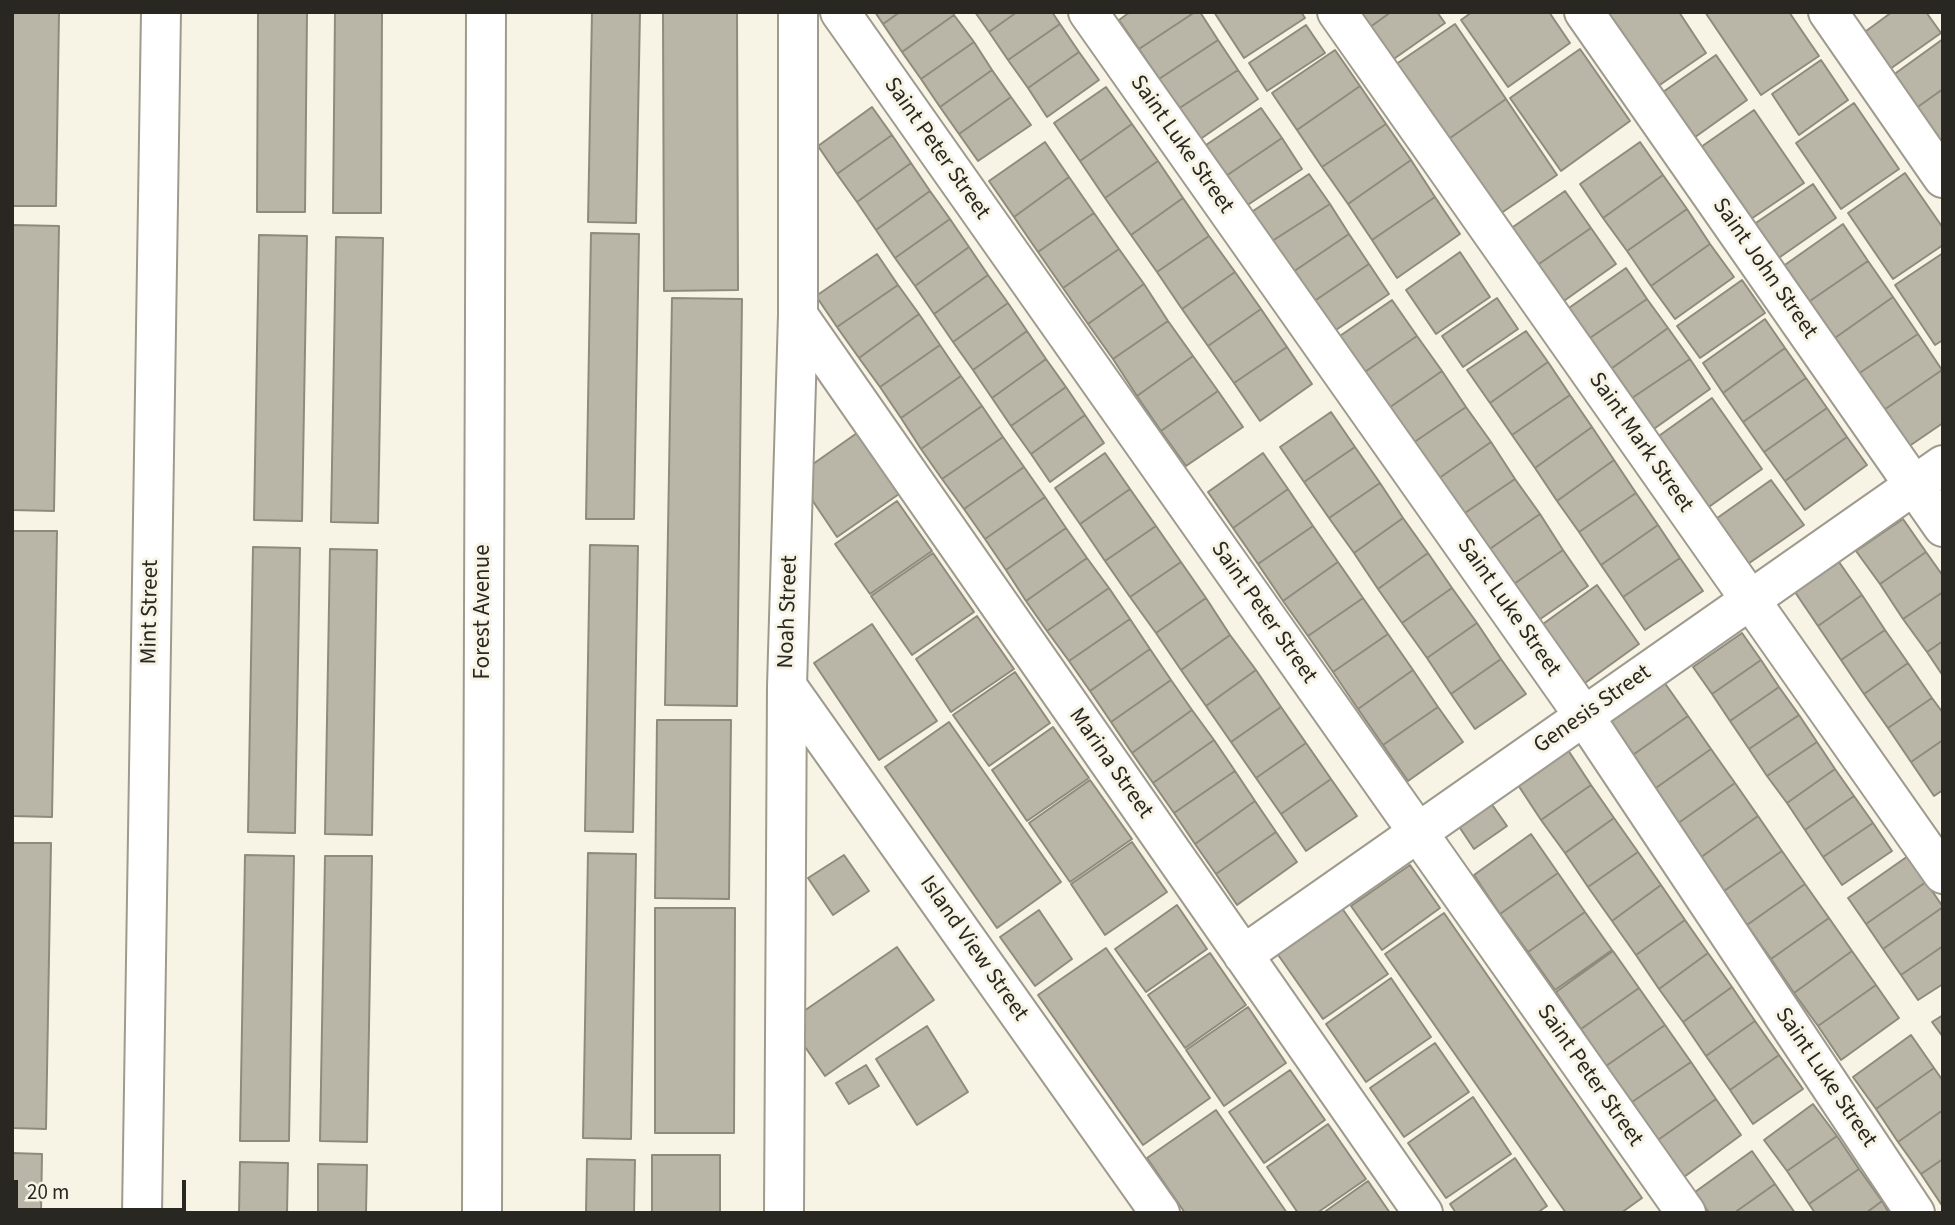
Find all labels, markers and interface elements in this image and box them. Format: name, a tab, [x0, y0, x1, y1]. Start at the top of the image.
street label: Saint Luke Street	[1123, 71, 1239, 219]
street label: Saint Peter Street	[877, 73, 995, 225]
street label: Saint John Street	[1705, 193, 1823, 345]
street label: Saint Mark Street	[1582, 368, 1698, 518]
street label: Saint Luke Street	[1450, 534, 1566, 682]
street label: Saint Peter Street	[1204, 537, 1322, 689]
street label: Forest Avenue	[470, 544, 498, 680]
street label: Noah Street	[773, 555, 805, 669]
street label: Mint Street	[136, 559, 166, 665]
street label: Genesis Street	[1529, 659, 1657, 761]
street label: Marina Street	[1062, 704, 1158, 824]
street label: Island View Street	[913, 871, 1033, 1027]
street label: Saint Peter Street	[1530, 1000, 1648, 1152]
street label: Saint Luke Street	[1768, 1003, 1882, 1153]
scale bar	[18, 1166, 189, 1210]
text: 20 m	[27, 1177, 69, 1207]

